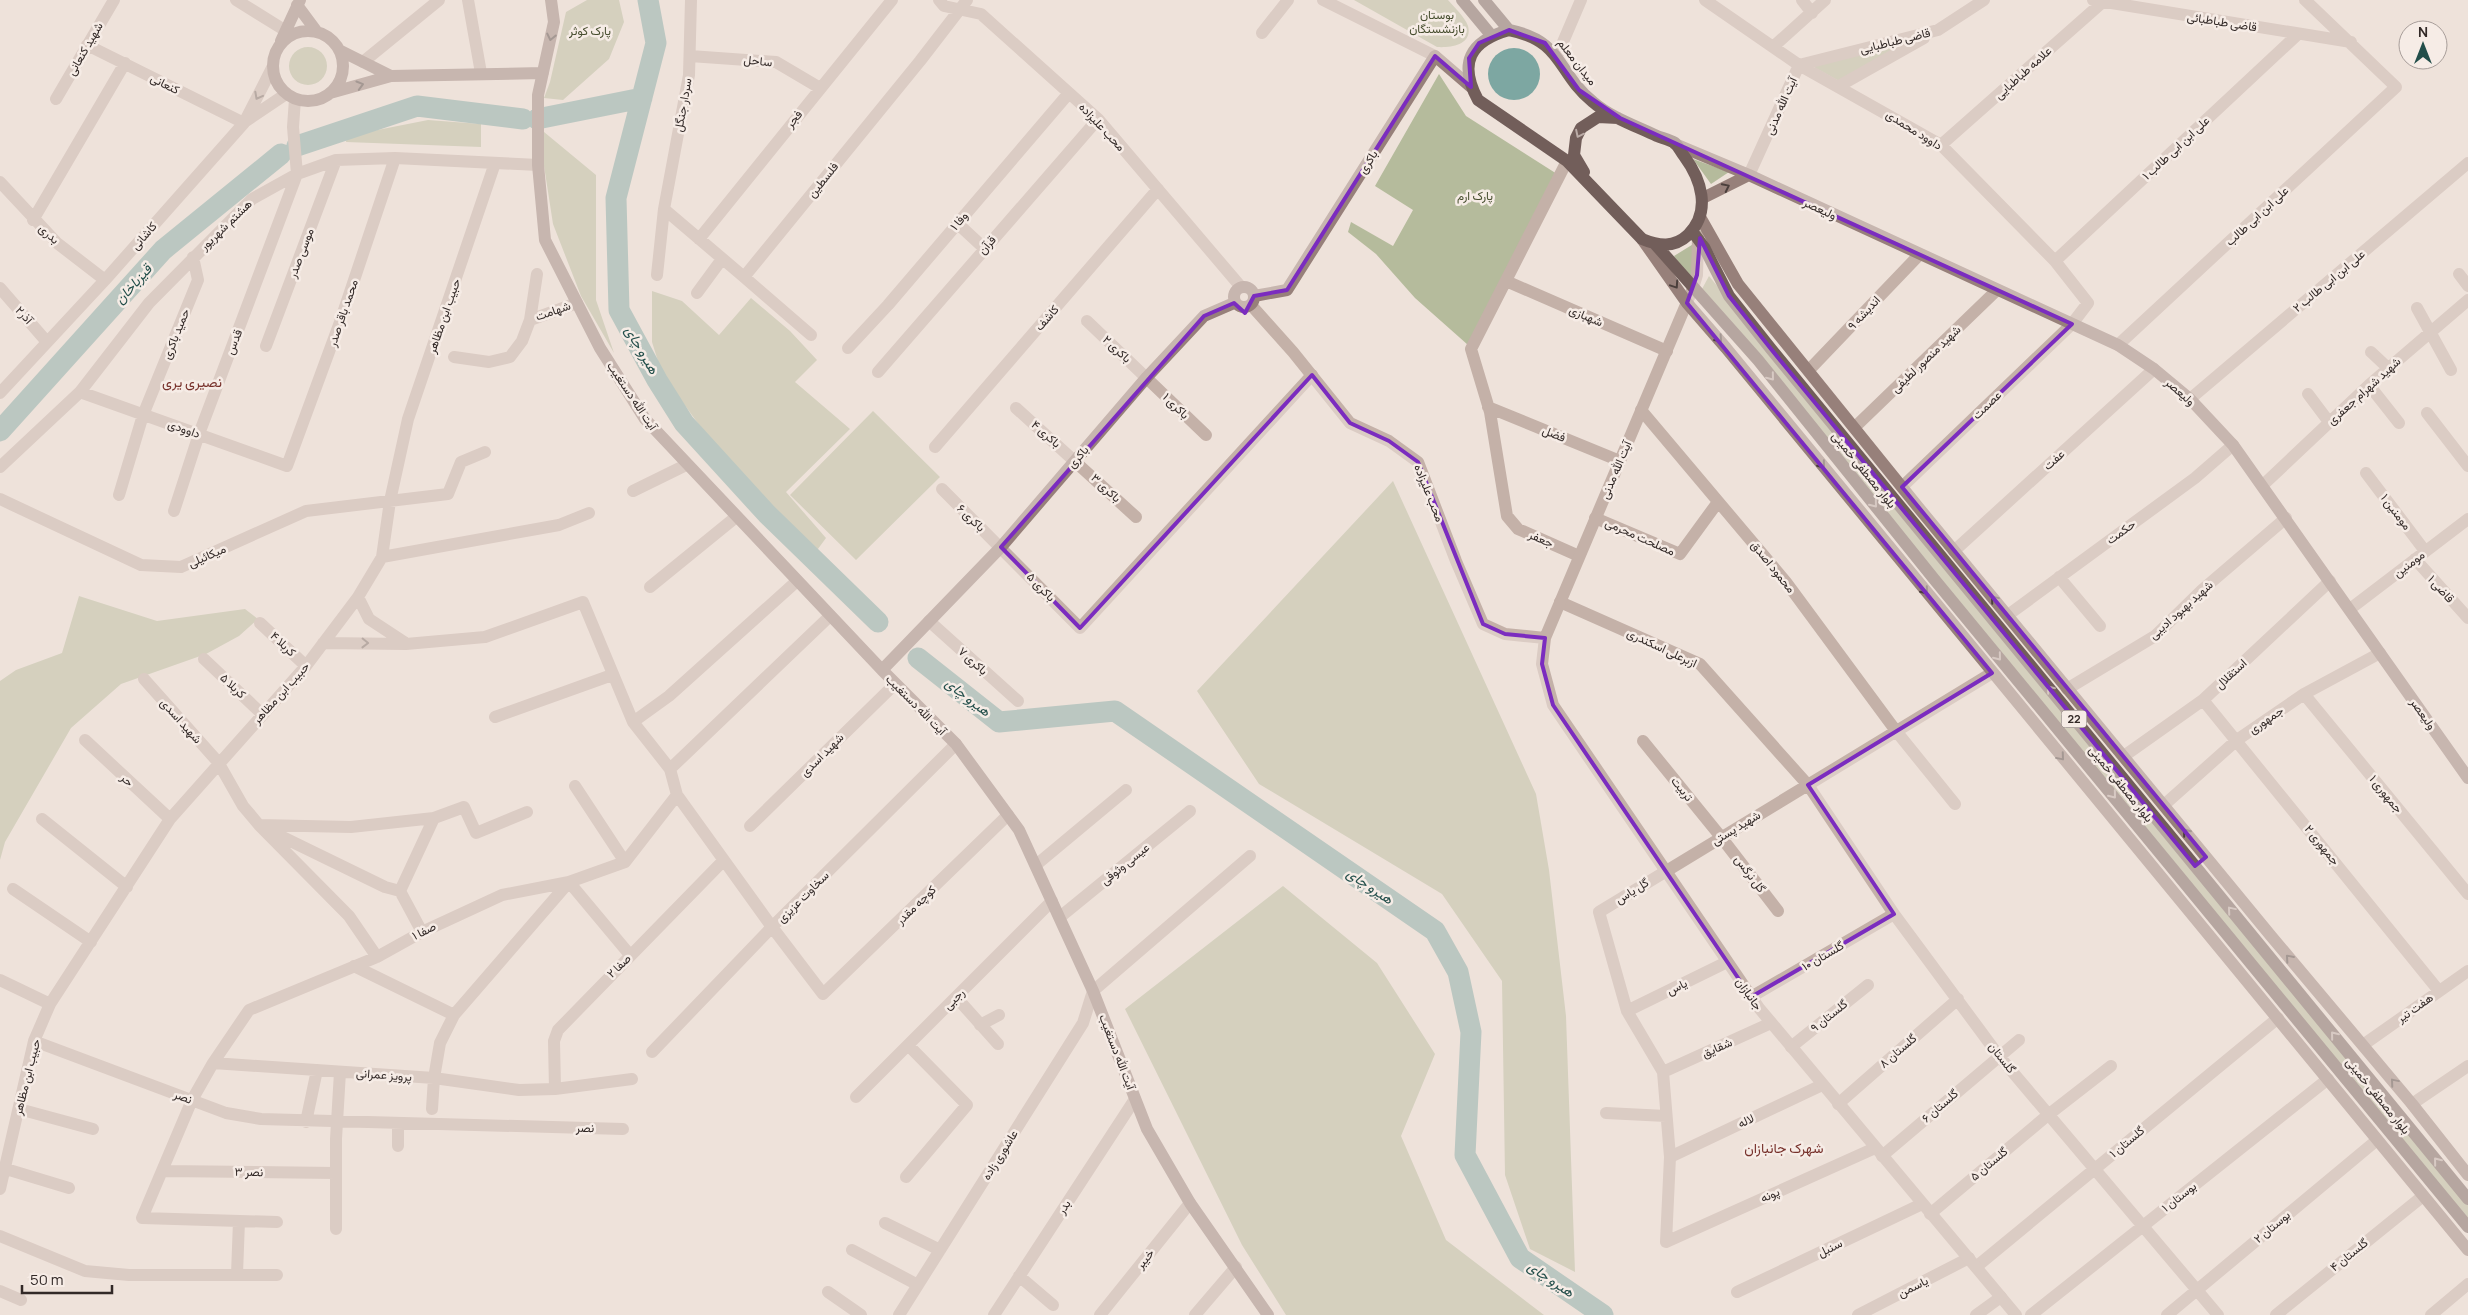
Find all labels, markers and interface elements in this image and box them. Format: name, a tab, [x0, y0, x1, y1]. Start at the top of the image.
park label: بوستان بازنشستگان	[1409, 6, 1465, 37]
street label: قاضی طباطبائی	[2186, 8, 2258, 35]
street label: شهید کنعانی	[62, 19, 107, 79]
north arrow	[2398, 20, 2448, 70]
park label: پارک کوثر	[568, 22, 611, 39]
text: N	[2418, 22, 2428, 41]
street label: قاضی طباطبایی	[1858, 24, 1932, 58]
one-way arrow	[546, 32, 557, 41]
street label: میدان معلم	[1554, 35, 1601, 89]
street label: علامه طباطبایی	[1990, 42, 2055, 103]
street label: ساحل	[743, 51, 773, 70]
street label: کنعانی	[148, 69, 183, 98]
street label: آیت الله مدنی	[1760, 73, 1801, 137]
street label: سردار جنگل	[669, 77, 696, 133]
one-way arrow	[356, 80, 364, 90]
one-way arrow	[254, 90, 264, 99]
street label: محب علیزاده	[1075, 99, 1129, 155]
street label: فجر	[781, 106, 806, 132]
street label: داوود محمدی	[1883, 106, 1946, 154]
street label: علی ابن ابی طالب ۱	[2138, 112, 2213, 183]
one-way arrow	[1576, 129, 1586, 138]
street label: باکری	[1354, 147, 1381, 177]
street label: فلسطین	[803, 158, 842, 201]
one-way arrow	[1721, 182, 1730, 193]
street label: علی ابن ابی طالب	[2221, 182, 2292, 249]
park label: پارک ارم	[1457, 187, 1493, 204]
street label: ولیعصر	[1800, 193, 1840, 224]
street label: هشتم شهریور	[195, 195, 256, 255]
street label: وفا ۱	[946, 208, 972, 234]
street label: کاشانی	[127, 218, 161, 253]
street label: بدری	[35, 220, 63, 248]
street label: موسی صدر	[283, 226, 318, 281]
street label: قرآن	[974, 231, 1000, 258]
street label: علی ابن ابی طالب ۲	[2289, 245, 2368, 316]
water label: قیزباخان	[110, 259, 157, 308]
street label: حبیب ابن مظاهر	[422, 276, 464, 356]
street label: محمد باقر صدر	[323, 277, 362, 350]
one-way arrow	[1669, 279, 1678, 289]
street label: اندیشه ۹	[1843, 292, 1884, 333]
street label: شهامت	[533, 297, 573, 324]
street label: کاشف	[1031, 301, 1063, 334]
street label: شهبازی	[1567, 301, 1606, 330]
street label: آذر۲	[12, 302, 38, 328]
street label: حمید باکری	[158, 306, 193, 362]
street label: شهید منصور لطیفی	[1887, 321, 1964, 396]
water label: هیرو چای	[620, 322, 664, 378]
street label: قدس	[221, 327, 246, 357]
street label: باکری ۲	[1099, 331, 1135, 366]
one-way arrow	[1713, 334, 1722, 343]
street label: شهید شهرام جعفری	[2323, 353, 2404, 428]
street label: آیت الله دستغیب	[603, 358, 662, 434]
one-way arrow	[1766, 371, 1774, 380]
district label: نصیری یری	[162, 372, 222, 391]
street label: ولیعصر	[2161, 373, 2199, 410]
street label: عصمت	[1968, 387, 2005, 423]
street label: باکری ۱	[1159, 389, 1193, 423]
street label: داوودی	[166, 415, 203, 442]
street label: باکری ۴	[1028, 416, 1065, 451]
street label: فضل	[1540, 421, 1568, 446]
street label: بلوار مصطفی خمینی	[1828, 428, 1901, 512]
street label: آیت‌ الله مدنی	[1596, 437, 1636, 501]
street label: باکری	[1063, 442, 1092, 472]
street label: عفت	[2039, 445, 2068, 474]
one-way arrow	[1816, 459, 1824, 468]
street label: محب علیزاده	[1410, 461, 1449, 524]
street label: باکری ۳	[1088, 469, 1125, 506]
street label: مومنین ۱	[2377, 490, 2416, 533]
one-way arrow	[1868, 498, 1877, 507]
street label: باکری ۶	[953, 500, 989, 535]
street label: مصلحت محرمی	[1603, 514, 1678, 560]
street label: حکمت	[2103, 515, 2139, 548]
street label: جعفر	[1525, 525, 1556, 551]
street label: محمود اصدق	[1747, 537, 1800, 596]
street label: میکائیلی	[185, 540, 228, 571]
street label: مومنین	[2389, 546, 2428, 581]
street label: باکری ۵	[1023, 568, 1059, 605]
street label: قاضی ۱	[2424, 571, 2459, 606]
street label: شهید بهبود ادیبی	[2145, 576, 2216, 643]
one-way arrow	[1919, 585, 1927, 594]
one-way arrow	[1991, 595, 2000, 604]
street label: ازبرعلی اسکندری	[1624, 624, 1700, 671]
street label: کربلا ۴	[267, 627, 300, 660]
one-way arrow	[361, 638, 369, 648]
street label: باکری ۷	[955, 643, 992, 679]
one-way arrow	[1993, 651, 2002, 660]
street label: استقلال	[2211, 655, 2250, 693]
street label: حبیب ابن مظاهر	[248, 658, 313, 728]
street label: کربلا ۵	[217, 669, 250, 702]
street label: آیت الله دستغیب	[882, 671, 951, 740]
water label: هیرو چای	[941, 673, 995, 721]
one-way arrow	[2047, 686, 2056, 695]
street label: شهید اسدی	[156, 694, 206, 747]
street label: ولیعصر	[2406, 694, 2440, 733]
street label: جمهوری	[2245, 702, 2287, 737]
road number: 22	[2062, 711, 2086, 728]
street label: شهید اسدی	[796, 729, 847, 780]
street label: بلوار مصطفی خمینی	[2085, 742, 2158, 826]
one-way arrow	[2056, 751, 2064, 760]
street label: حر	[116, 768, 138, 790]
street label: جمهوری ۱	[2366, 771, 2407, 816]
street label: تربیت	[1667, 773, 1698, 805]
one-way arrow	[2107, 790, 2116, 799]
street label: شهید پستی	[1708, 806, 1763, 849]
street label: جمهوری ۲	[2301, 821, 2344, 868]
one-way arrow	[2183, 829, 2192, 838]
street label: عیسی وثوقی	[1097, 839, 1153, 889]
street label: گل نرگس	[1731, 851, 1770, 896]
water label: هیرو چای	[1343, 863, 1398, 909]
street label: سخاوت عزیزی	[773, 867, 832, 926]
street label: گل یاس	[1612, 874, 1652, 908]
street label: کوچه مقدر	[891, 881, 940, 929]
one-way arrow	[2228, 907, 2236, 916]
street label: صفا ۱	[409, 917, 439, 944]
street label: گلستان ۱۰	[1799, 937, 1847, 974]
street label: صفا ۲	[603, 950, 635, 981]
one-way arrow	[2287, 955, 2295, 964]
street label: یاس	[1664, 974, 1690, 999]
street label: جانبازان	[1732, 974, 1767, 1013]
street label: رجبی	[939, 984, 968, 1013]
street label: هفت تیر	[2392, 989, 2436, 1027]
street label: گلستان ۹	[1806, 995, 1851, 1036]
street label: آیت الله دستغیب	[1095, 1012, 1140, 1093]
street label: گلستان ۸	[1875, 1030, 1920, 1072]
one-way arrow	[2331, 1032, 2340, 1041]
street label: شقایق	[1699, 1033, 1735, 1062]
street label: حبیب ابن مظاهر	[9, 1037, 44, 1118]
street label: گلستان	[1985, 1039, 2020, 1077]
street label: بلوار مصطفی خمینی	[2342, 1054, 2415, 1138]
street label: پرویز عمرانی	[355, 1064, 413, 1085]
one-way arrow	[2391, 1079, 2400, 1088]
street label: نصر	[171, 1085, 195, 1108]
street label: گلستان ۶	[1918, 1085, 1962, 1126]
street label: لاله	[1735, 1109, 1757, 1132]
street label: نصر	[575, 1119, 594, 1136]
street label: گلستان ۱	[2106, 1122, 2148, 1161]
street label: عاشوری زاده	[977, 1126, 1022, 1183]
district label: شهرک جانبازان	[1744, 1138, 1824, 1157]
street label: گلستان ۵	[1966, 1143, 2011, 1184]
one-way arrow	[2435, 1158, 2443, 1167]
street label: نصر ۳	[235, 1163, 263, 1180]
street label: بوستان ۱	[2158, 1178, 2200, 1216]
street label: پونه	[1757, 1183, 1782, 1206]
street label: بدر	[1052, 1196, 1075, 1218]
street label: بوستان ۲	[2250, 1206, 2294, 1247]
street label: سنبل	[1814, 1234, 1845, 1261]
street label: گلستان ۴	[2326, 1234, 2371, 1275]
street label: خیبر	[1131, 1245, 1158, 1273]
water label: هیرو چای	[1524, 1256, 1579, 1302]
scale bar	[22, 1262, 112, 1294]
text: 50 m	[30, 1269, 64, 1290]
street label: یاسمن	[1895, 1272, 1931, 1301]

